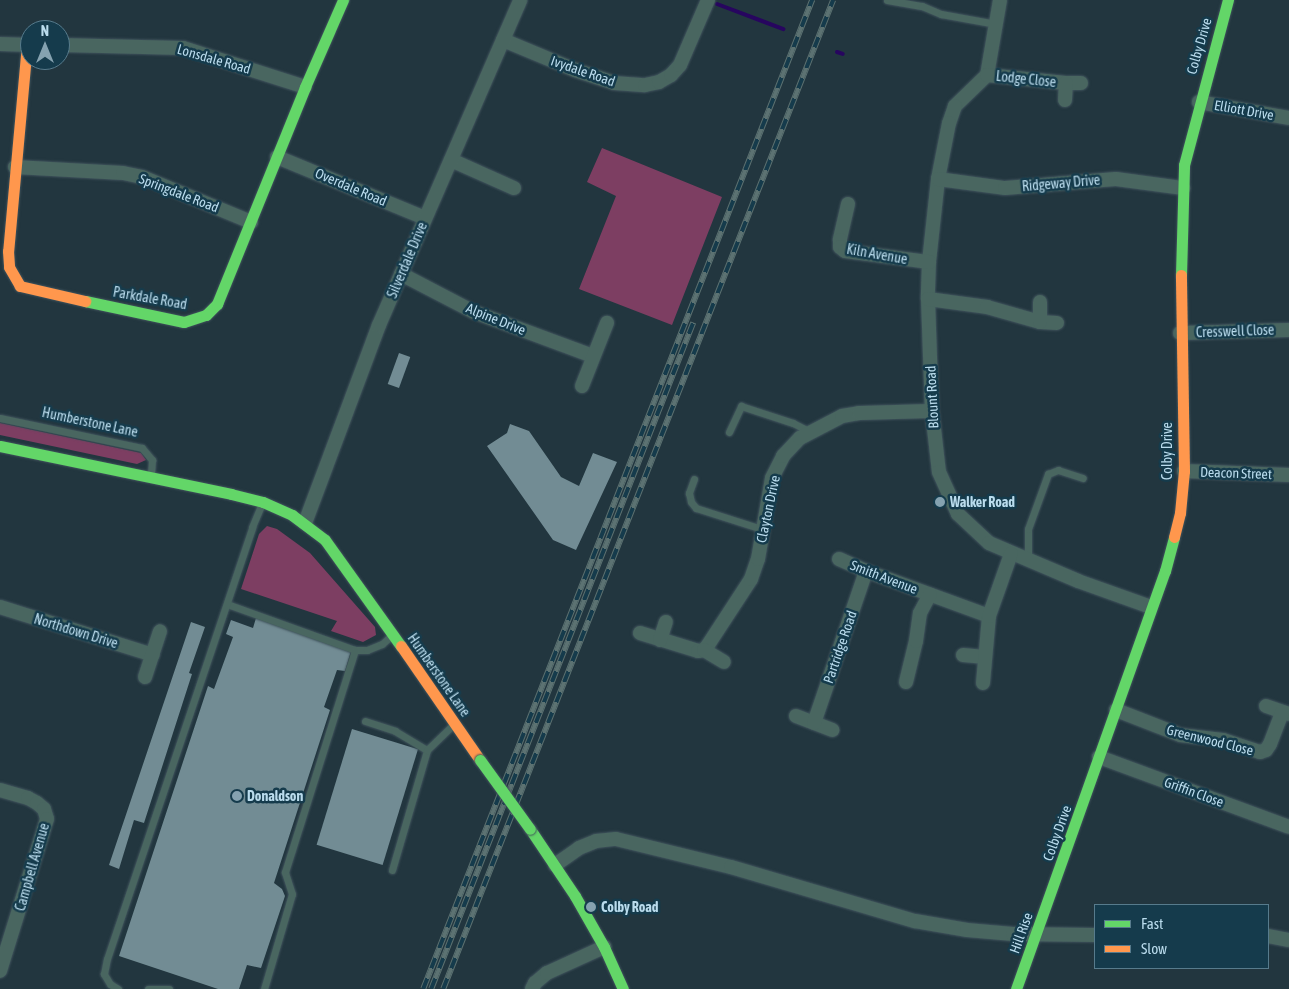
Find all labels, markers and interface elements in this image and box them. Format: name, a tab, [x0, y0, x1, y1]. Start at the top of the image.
street label: Colby Drive	[1183, 16, 1215, 76]
north arrow	[20, 20, 70, 70]
text: N	[41, 23, 49, 39]
street label: Lonsdale Road	[175, 41, 253, 77]
street label: Ivydale Road	[549, 52, 617, 90]
street label: Lodge Close	[995, 67, 1057, 91]
street label: Elliott Drive	[1213, 96, 1275, 124]
street label: Overdale Road	[313, 164, 389, 210]
street label: Springdale Road	[137, 170, 221, 216]
street label: Ridgeway Drive	[1021, 171, 1101, 195]
street label: Silverdale Drive	[383, 219, 431, 301]
street label: Kiln Avenue	[845, 240, 909, 268]
street label: Parkdale Road	[112, 283, 188, 313]
street label: Alpine Drive	[464, 299, 528, 339]
street label: Cresswell Close	[1196, 321, 1274, 341]
street label: Blount Road	[922, 365, 942, 429]
street label: Humberstone Lane	[40, 404, 140, 440]
street label: Colby Drive	[1159, 422, 1175, 480]
street label: Deacon Street	[1200, 463, 1272, 483]
street label: Clayton Drive	[753, 474, 783, 544]
place label: Walker Road	[950, 494, 1015, 510]
marker: Walker Road	[934, 496, 946, 508]
street label: Smith Avenue	[848, 556, 920, 598]
street label: Partridge Road	[820, 608, 860, 686]
street label: Northdown Drive	[32, 610, 120, 652]
street label: Humberstone Lane	[404, 630, 474, 720]
street label: Greenwood Close	[1165, 721, 1255, 759]
street label: Griffin Close	[1162, 773, 1226, 811]
place label: Donaldson	[247, 788, 303, 804]
marker: Donaldson	[231, 790, 243, 802]
street label: Colby Drive	[1039, 803, 1075, 863]
street label: Campbell Avenue	[11, 821, 53, 913]
place label: Colby Road	[601, 899, 658, 915]
marker: Colby Road	[585, 901, 597, 913]
legend	[1094, 904, 1269, 969]
street label: Hill Rise	[1006, 910, 1036, 956]
text: Fast	[1141, 915, 1163, 932]
text: Slow	[1141, 940, 1167, 957]

